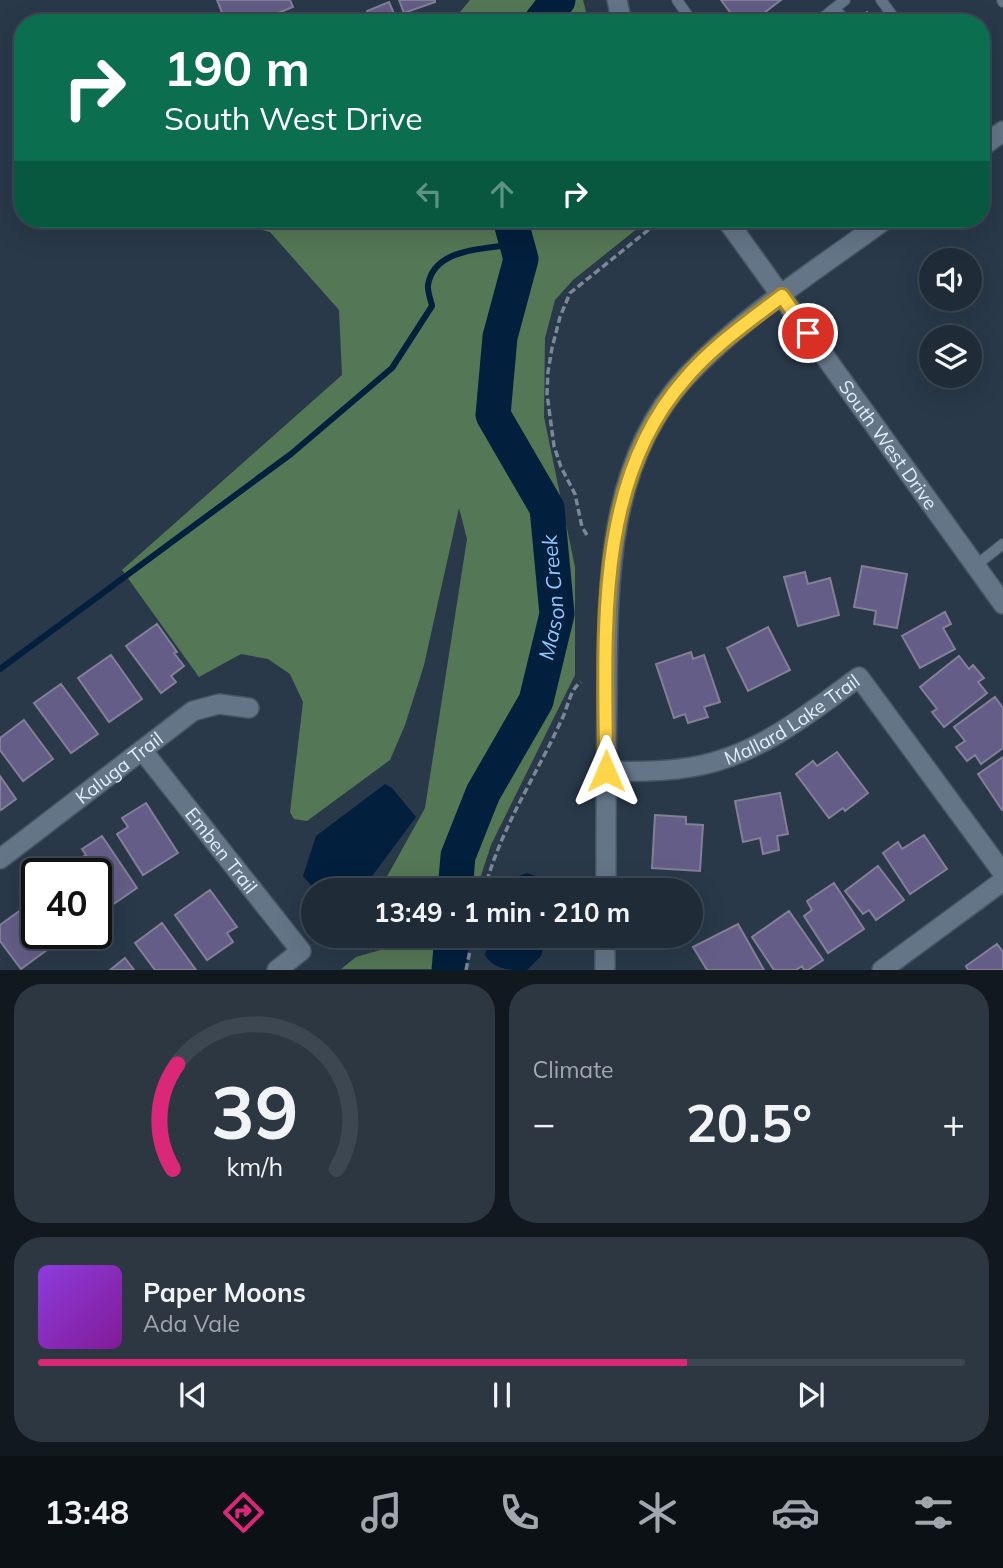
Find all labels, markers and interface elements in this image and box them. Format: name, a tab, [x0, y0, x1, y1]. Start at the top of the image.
text: 190 m	[164, 37, 310, 98]
icon: right	[49, 42, 140, 133]
text: South West Drive	[164, 98, 423, 138]
icon: left	[410, 175, 448, 213]
icon: ahead	[483, 175, 521, 213]
icon: right	[556, 175, 594, 213]
map controls	[919, 248, 982, 388]
button: sound	[919, 248, 982, 311]
pin	[778, 303, 838, 363]
icon: arrive	[789, 314, 827, 352]
button: layers	[919, 325, 982, 388]
street label: South West Drive	[834, 375, 943, 514]
water label: Mason Creek	[532, 532, 569, 662]
street label: Mallard Lake Trail	[721, 669, 864, 770]
street label: Kaluga Trail	[70, 727, 168, 809]
position arrow	[569, 734, 643, 808]
street label: Emben Trail	[180, 803, 263, 898]
speed limit sign: 40	[21, 858, 112, 949]
text: 13:49 · 1 min · 210 m	[374, 896, 630, 929]
text: Climate	[533, 1055, 614, 1084]
text: 39	[211, 1067, 298, 1158]
text: 20.5°	[686, 1090, 812, 1155]
text: −	[533, 1099, 555, 1147]
text: +	[942, 1099, 965, 1147]
text: km/h	[226, 1151, 283, 1182]
text: Paper Moons	[143, 1276, 306, 1309]
text: Ada Vale	[143, 1309, 240, 1338]
icon: previous	[174, 1376, 212, 1414]
icon: pause	[483, 1376, 521, 1414]
icon: next	[792, 1376, 830, 1414]
icon: directions	[219, 1488, 268, 1537]
icon: music	[357, 1488, 406, 1537]
icon: phone	[495, 1488, 544, 1537]
icon: climate	[633, 1488, 682, 1537]
icon: car	[771, 1488, 820, 1537]
icon: filters	[909, 1488, 958, 1537]
text: 13:48	[45, 1492, 129, 1532]

